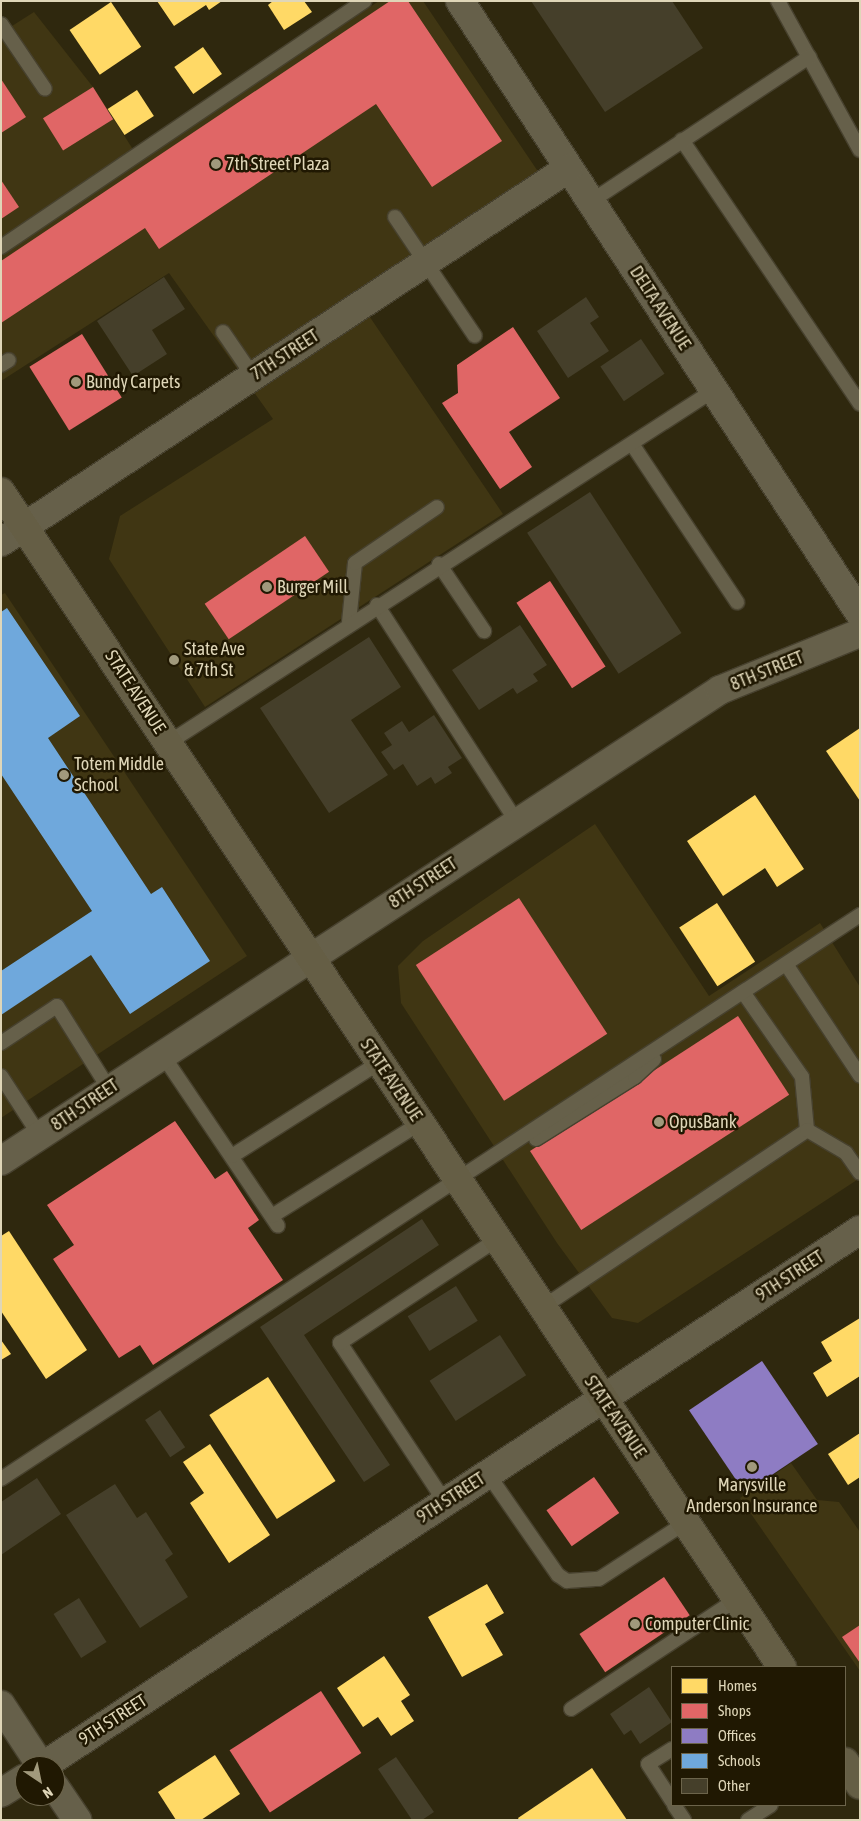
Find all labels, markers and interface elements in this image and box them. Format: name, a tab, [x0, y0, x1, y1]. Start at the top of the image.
place label: 7th Street Plaza	[226, 153, 330, 175]
marker: 7th Street Plaza	[210, 158, 222, 170]
street label: DELTA AVENUE	[625, 262, 695, 354]
street label: 7TH STREET	[247, 325, 323, 385]
place label: Bundy Carpets	[86, 371, 180, 393]
marker: Bundy Carpets	[70, 376, 82, 388]
place label: Burger Mill	[277, 576, 348, 598]
marker: Burger Mill	[261, 581, 273, 593]
place label: State Ave & 7th St	[184, 639, 245, 682]
street label: STATE AVENUE	[100, 646, 170, 738]
street label: 8TH STREET	[727, 647, 807, 695]
marker: State Ave & 7th St	[168, 654, 180, 666]
place label: Totem Middle School	[74, 754, 164, 796]
marker: Totem Middle School	[58, 769, 70, 781]
street label: 8TH STREET	[385, 853, 461, 913]
street label: STATE AVENUE	[356, 1035, 426, 1125]
street label: 8TH STREET	[47, 1075, 123, 1135]
place label: OpusBank	[669, 1111, 737, 1133]
marker: OpusBank	[653, 1116, 665, 1128]
street label: 9TH STREET	[752, 1246, 828, 1306]
street label: STATE AVENUE	[580, 1372, 650, 1462]
marker: Marysville Anderson Insurance	[746, 1461, 758, 1473]
street label: 9TH STREET	[413, 1468, 489, 1528]
place label: Marysville Anderson Insurance	[687, 1475, 817, 1518]
place label: Computer Clinic	[645, 1613, 749, 1635]
marker: Computer Clinic	[629, 1618, 641, 1630]
legend	[671, 1666, 846, 1806]
text: Homes	[718, 1677, 757, 1694]
street label: 9TH STREET	[75, 1690, 151, 1750]
text: Shops	[718, 1702, 751, 1719]
text: Offices	[718, 1727, 756, 1744]
text: Schools	[718, 1752, 761, 1769]
north arrow	[15, 1756, 65, 1806]
text: Other	[718, 1777, 750, 1794]
text: N	[40, 1784, 56, 1802]

